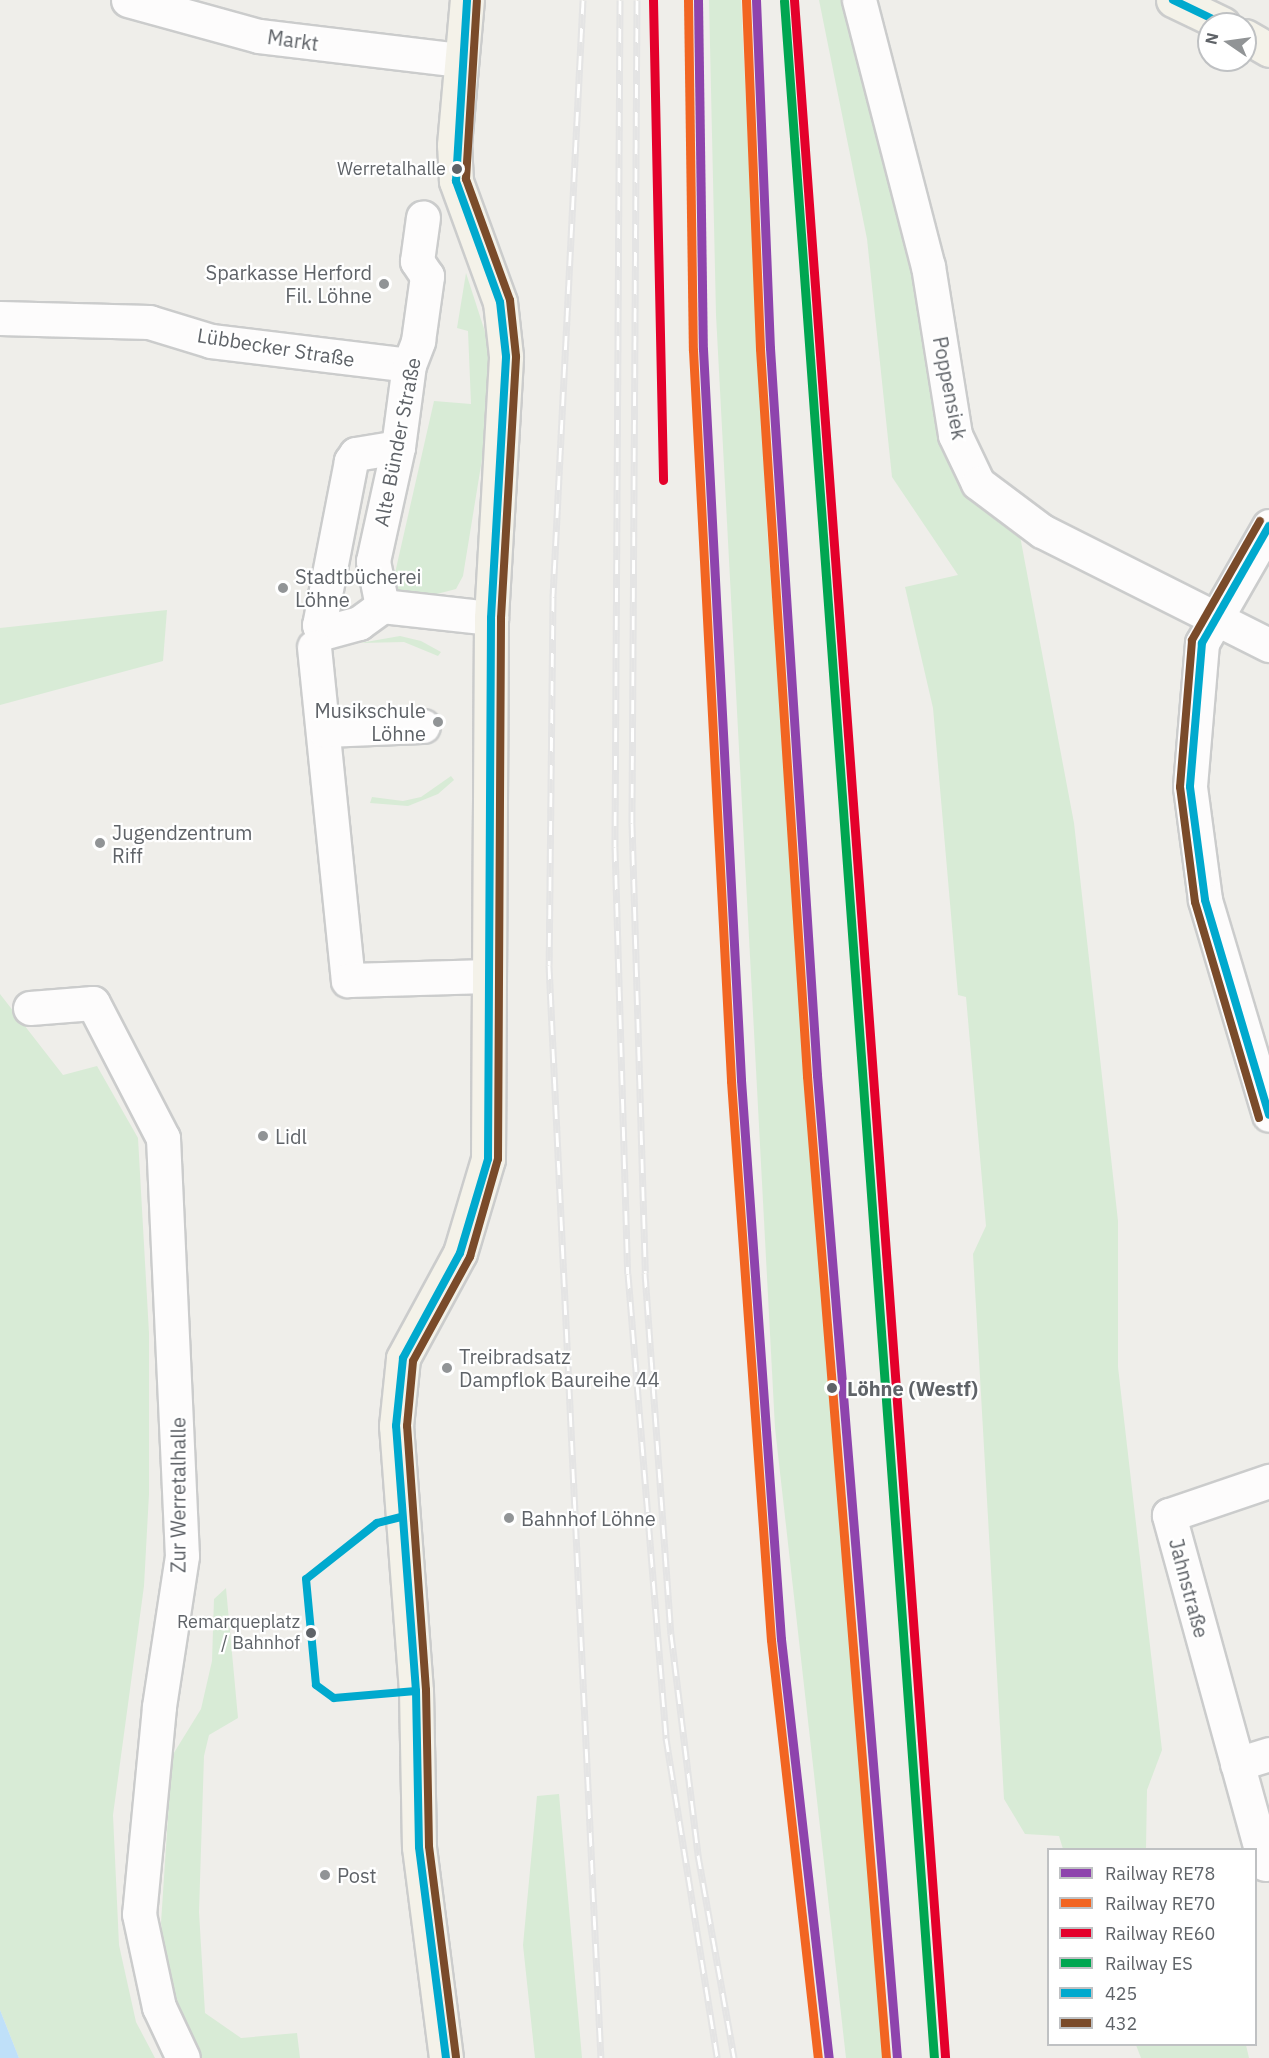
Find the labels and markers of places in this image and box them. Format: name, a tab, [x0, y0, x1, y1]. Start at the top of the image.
place label: Werretalhalle	[337, 158, 446, 180]
marker: Werretalhalle	[451, 163, 463, 175]
place label: Sparkasse Herford Fil. Löhne	[206, 260, 372, 307]
marker: Sparkasse Herford Fil. Löhne	[377, 277, 391, 291]
place label: Stadtbücherei Löhne	[295, 564, 422, 611]
marker: Stadtbücherei Löhne	[276, 581, 290, 595]
place label: Musikschule Löhne	[314, 698, 426, 745]
marker: Musikschule Löhne	[431, 715, 445, 729]
place label: Jugendzentrum Riff	[112, 820, 253, 867]
marker: Jugendzentrum Riff	[93, 836, 107, 850]
place label: Lidl	[275, 1124, 307, 1148]
marker: Lidl	[256, 1129, 270, 1143]
place label: Treibradsatz Dampflok Baureihe 44	[459, 1344, 660, 1391]
marker: Treibradsatz Dampflok Baureihe 44	[440, 1361, 454, 1375]
place label: Löhne (Westf)	[847, 1376, 978, 1400]
marker: Löhne (Westf)	[822, 1378, 842, 1398]
place label: Bahnhof Löhne	[521, 1506, 656, 1530]
marker: Bahnhof Löhne	[502, 1511, 516, 1525]
place label: Remarqueplatz / Bahnhof	[177, 1612, 300, 1654]
marker: Remarqueplatz / Bahnhof	[305, 1627, 317, 1639]
place label: Post	[337, 1863, 377, 1887]
marker: Post	[318, 1868, 332, 1882]

